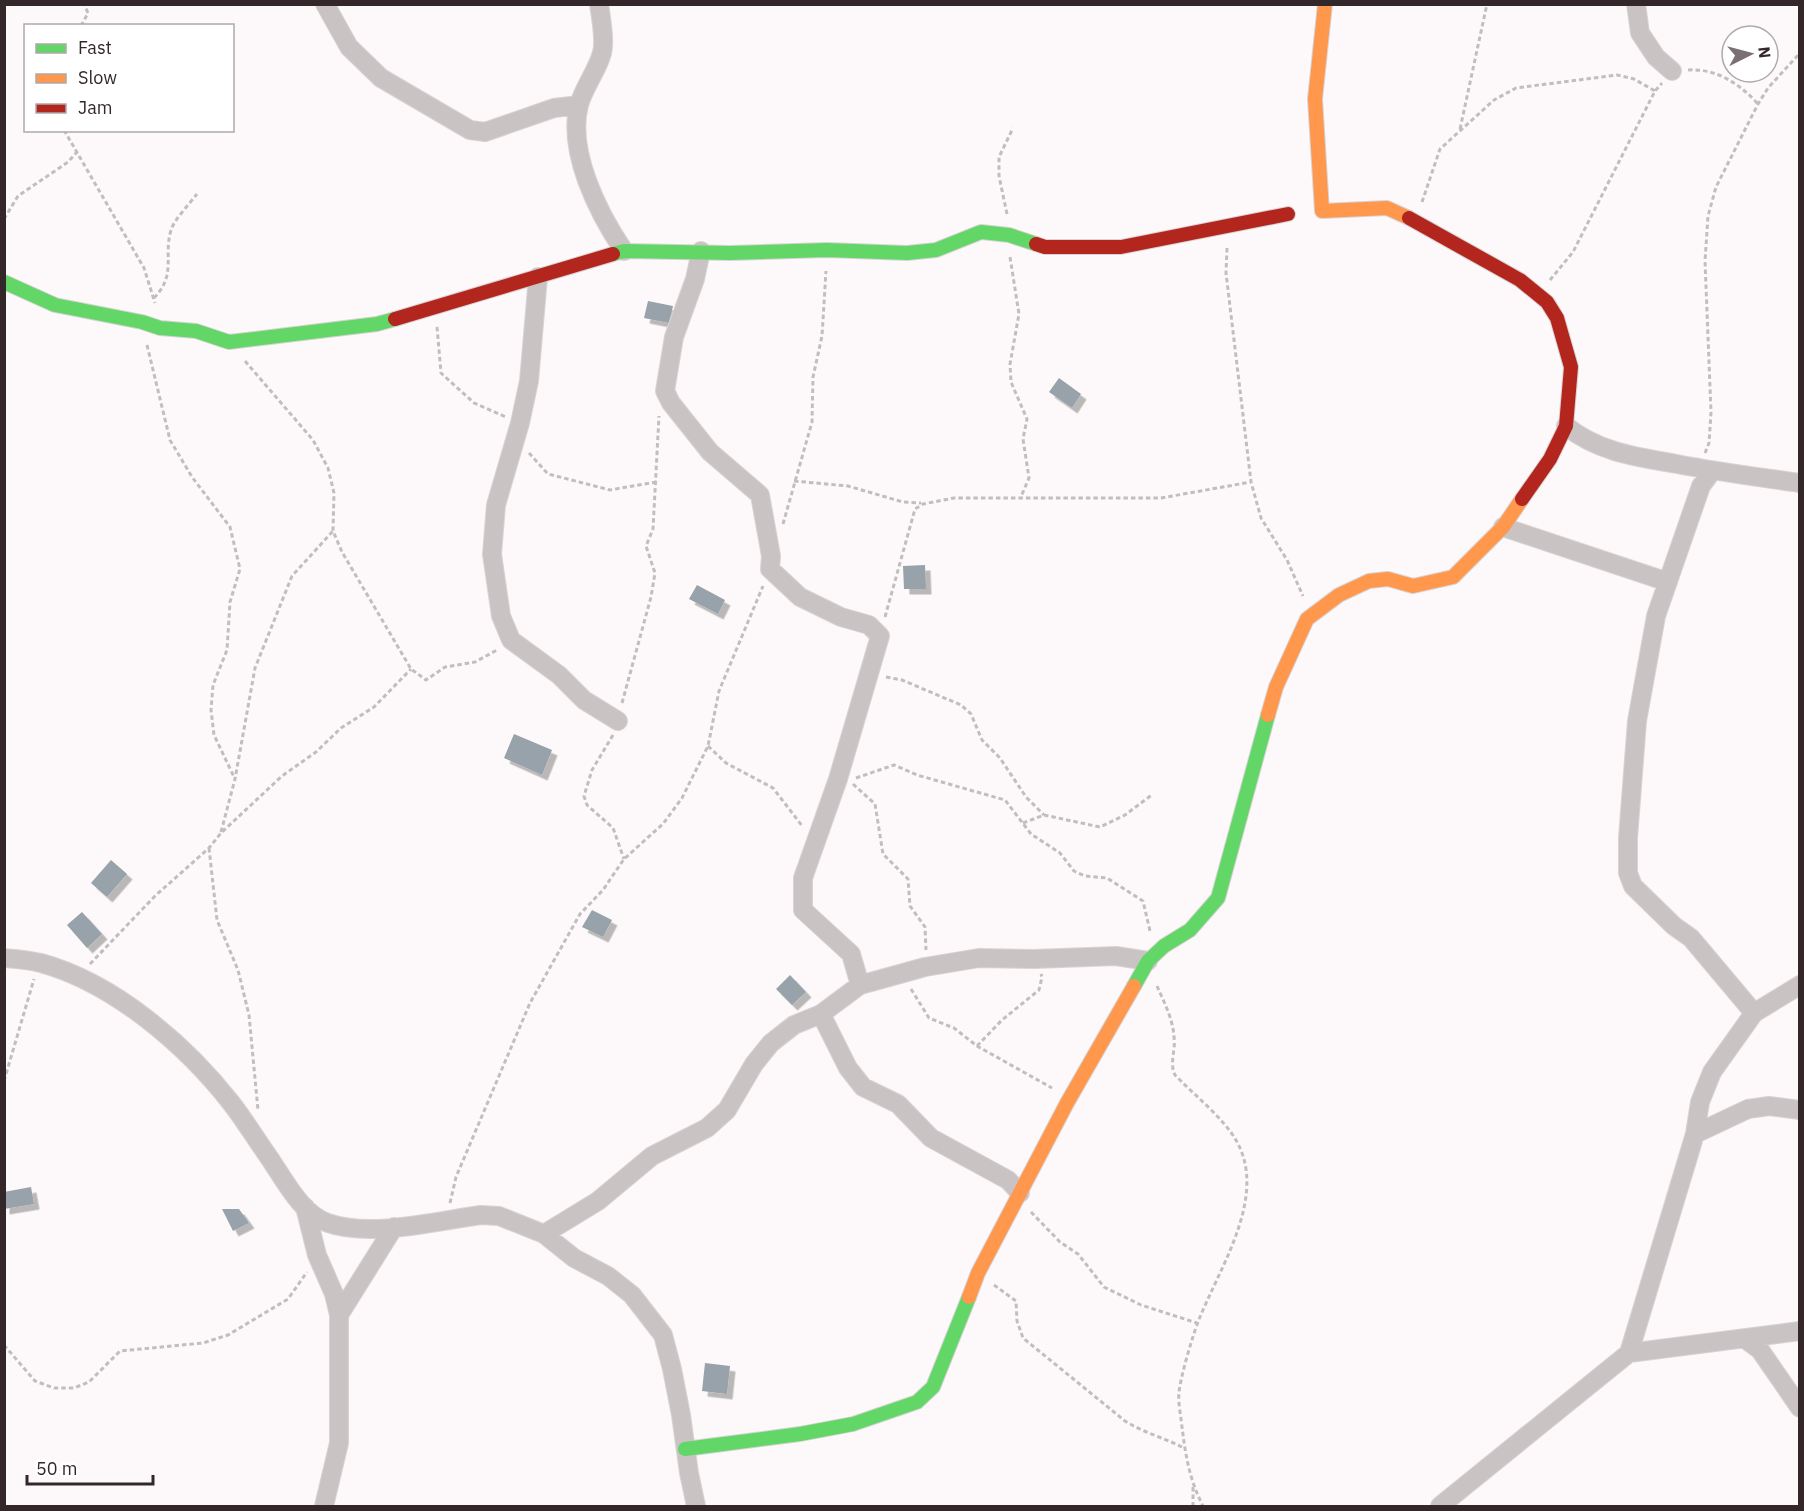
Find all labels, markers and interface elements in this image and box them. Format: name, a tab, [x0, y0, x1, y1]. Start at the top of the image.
legend	[24, 24, 234, 132]
north arrow	[1720, 24, 1780, 84]
text: Fast	[78, 36, 112, 59]
text: N	[1754, 46, 1775, 59]
text: Slow	[78, 66, 117, 89]
text: Jam	[78, 96, 113, 119]
scale bar	[27, 1448, 153, 1486]
text: 50 m	[36, 1457, 78, 1480]

